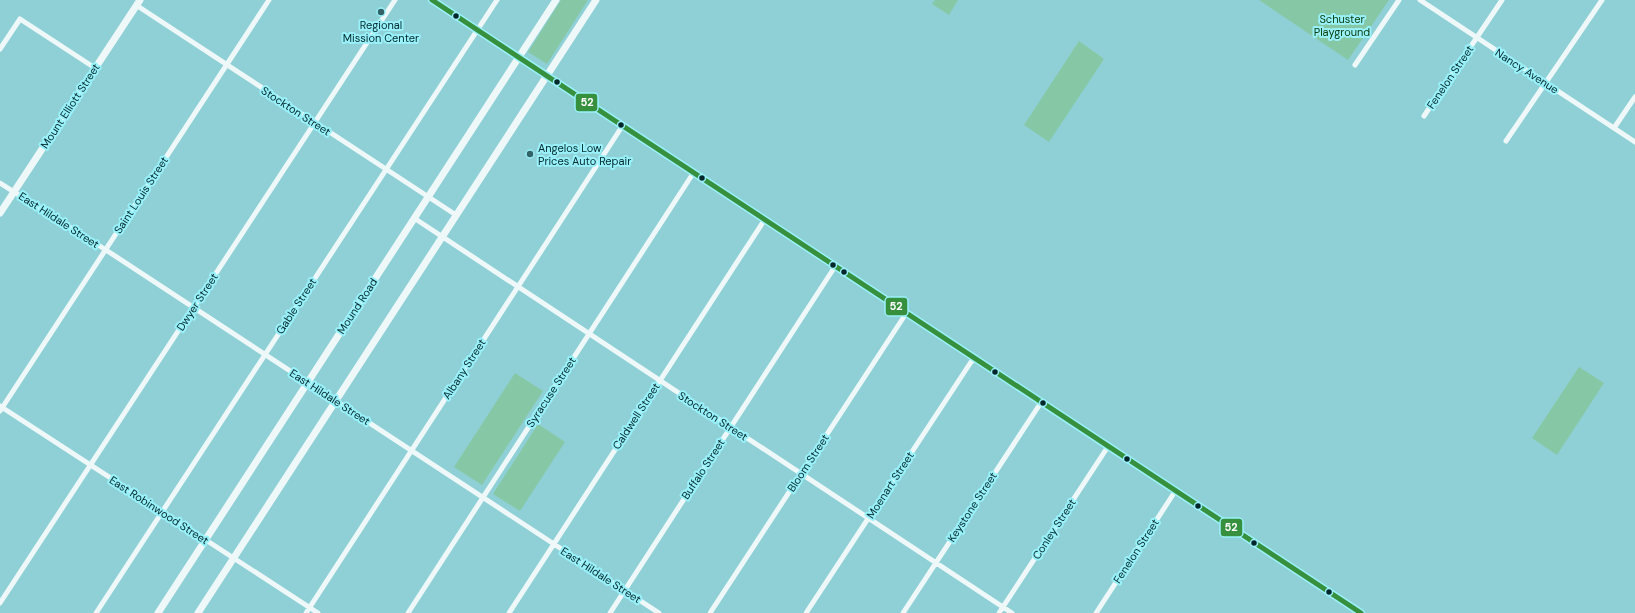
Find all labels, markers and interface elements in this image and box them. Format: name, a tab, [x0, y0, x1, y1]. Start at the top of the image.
marker: Regional Mission Center	[376, 7, 386, 17]
unlabelled marker	[451, 11, 461, 21]
park label: Schuster Playground	[1314, 12, 1370, 39]
place label: Regional Mission Center	[343, 18, 419, 45]
street label: Fenelon Street	[1424, 42, 1476, 112]
street label: Nancy Avenue	[1493, 45, 1561, 97]
street label: Mount Elliott Street	[37, 61, 103, 151]
unlabelled marker	[552, 77, 562, 87]
street label: Stockton Street	[259, 83, 333, 139]
line badge: 52	[575, 93, 598, 112]
text: 52	[580, 95, 594, 109]
unlabelled marker	[616, 120, 626, 130]
place label: Angelos Low Prices Auto Repair	[538, 141, 631, 168]
marker: Angelos Low Prices Auto Repair	[525, 149, 535, 159]
street label: Saint Louis Street	[111, 154, 171, 236]
unlabelled marker	[697, 173, 707, 183]
street label: East Hildale Street	[16, 189, 102, 251]
unlabelled marker	[828, 260, 838, 270]
unlabelled marker	[839, 267, 849, 277]
street label: Dwyer Street	[173, 271, 221, 333]
street label: Gable Street	[273, 275, 319, 337]
street label: Mound Road	[334, 275, 380, 337]
line badge: 52	[885, 297, 908, 316]
text: 52	[889, 299, 903, 313]
street label: Albany Street	[439, 336, 489, 402]
street label: Syracuse Street	[523, 354, 579, 430]
street label: East Hildale Street	[287, 366, 373, 428]
unlabelled marker	[990, 367, 1000, 377]
street label: Caldwell Street	[609, 380, 663, 452]
street label: Stockton Street	[676, 388, 750, 444]
unlabelled marker	[1038, 398, 1048, 408]
street label: Bloom Street	[784, 431, 832, 495]
street label: Buffalo Street	[678, 436, 728, 502]
street label: Moenart Street	[863, 449, 917, 521]
unlabelled marker	[1122, 454, 1132, 464]
street label: Keystone Street	[944, 469, 1000, 545]
street label: East Robinwood Street	[107, 473, 211, 547]
street label: Conley Street	[1029, 496, 1079, 562]
unlabelled marker	[1193, 501, 1203, 511]
street label: Fenelon Street	[1110, 516, 1162, 586]
line badge: 52	[1220, 518, 1243, 537]
text: 52	[1224, 520, 1238, 534]
unlabelled marker	[1249, 538, 1259, 548]
street label: East Hildale Street	[558, 544, 644, 606]
unlabelled marker	[1324, 587, 1334, 597]

